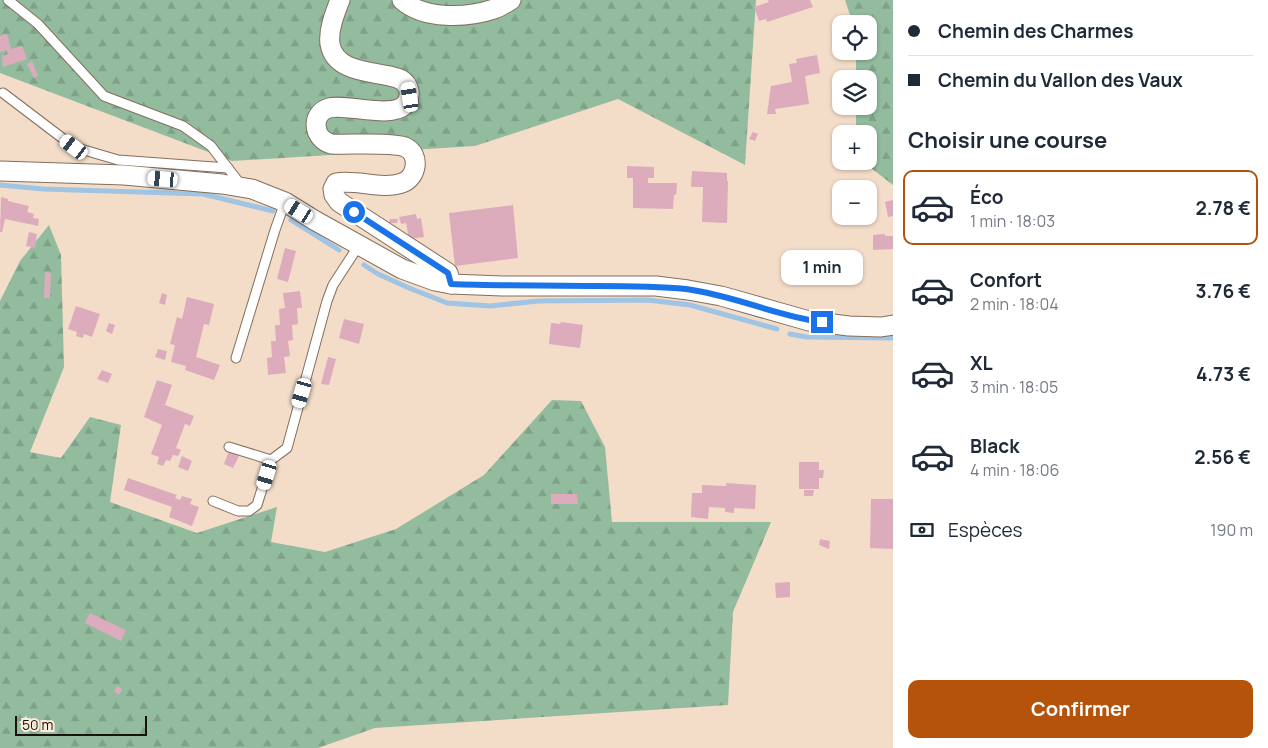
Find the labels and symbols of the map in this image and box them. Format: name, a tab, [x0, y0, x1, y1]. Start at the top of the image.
car	[400, 81, 419, 113]
car	[57, 132, 90, 162]
car	[147, 170, 178, 188]
car	[282, 197, 315, 225]
route start	[343, 201, 365, 223]
callout: 1 min	[781, 250, 863, 284]
route end	[811, 311, 833, 333]
car	[290, 377, 313, 409]
car	[255, 458, 278, 492]
scale bar	[15, 713, 148, 736]

